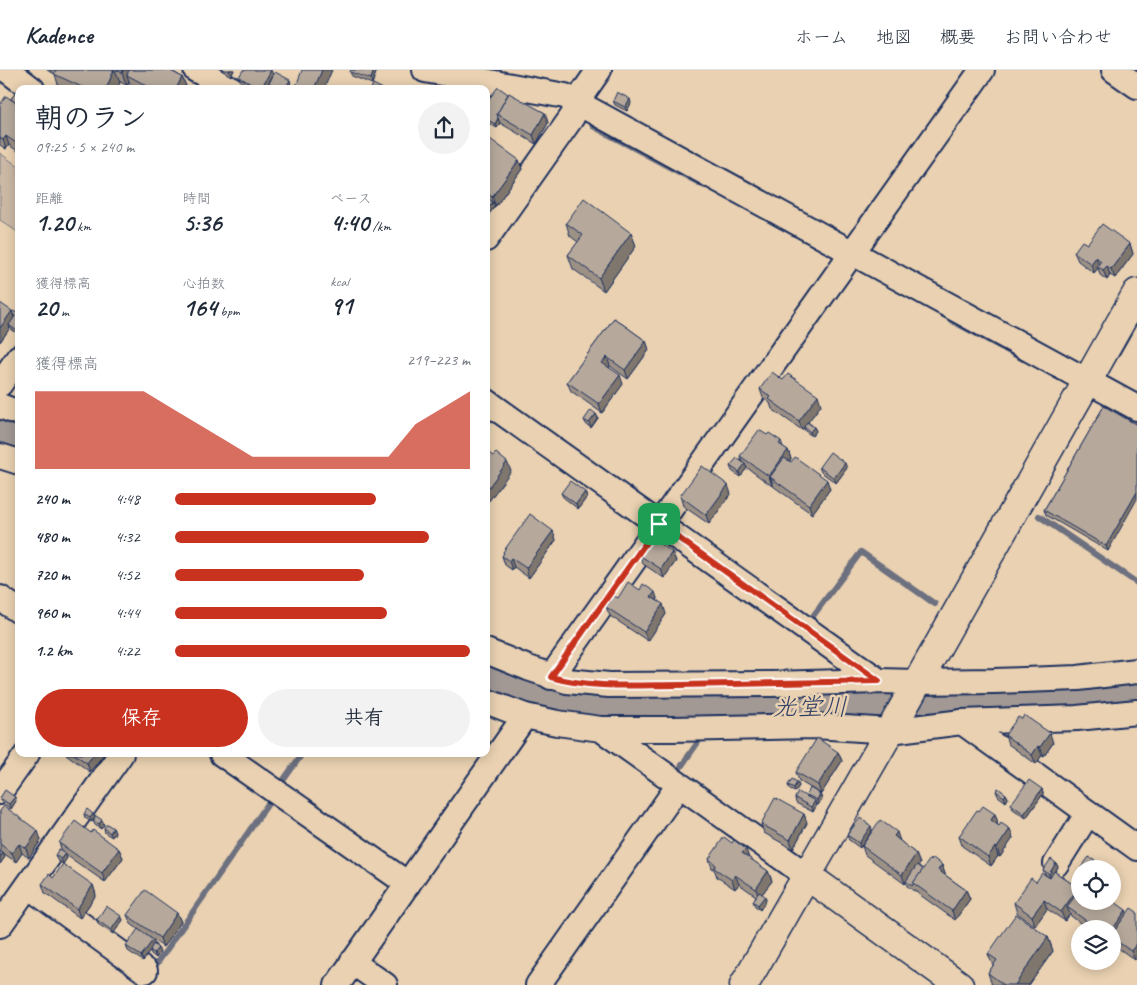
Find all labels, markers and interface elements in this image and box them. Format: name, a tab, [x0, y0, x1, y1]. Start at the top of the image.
text: Kadence	[25, 20, 93, 50]
text: ホーム	[795, 26, 848, 48]
text: 地図	[876, 26, 912, 48]
text: 概要	[940, 26, 976, 48]
text: お問い合わせ	[1004, 26, 1112, 48]
text: 朝のラン	[35, 100, 147, 135]
button: share	[418, 102, 470, 154]
text: 09:25 · 5 × 240 m	[35, 137, 134, 157]
text: 距離	[35, 190, 63, 207]
text: 時間	[183, 190, 211, 207]
text: ペース	[330, 190, 372, 207]
text: 1.20	[35, 207, 74, 239]
text: 5:36	[183, 207, 221, 239]
text: 4:40	[330, 207, 369, 239]
text: km	[74, 218, 91, 235]
text: /km	[369, 218, 391, 235]
text: kcal	[330, 273, 349, 290]
text: 獲得標高	[35, 275, 91, 292]
text: 心拍数	[183, 275, 225, 292]
text: 91	[330, 290, 353, 322]
text: 20	[35, 292, 58, 324]
text: 164	[183, 292, 217, 324]
text: m	[58, 303, 69, 320]
text: bpm	[217, 303, 240, 320]
text: 219–223 m	[407, 350, 470, 370]
text: 獲得標高	[35, 354, 99, 374]
text: 240 m	[35, 489, 70, 509]
text: 4:48	[115, 489, 140, 509]
pin	[638, 503, 680, 545]
icon: arrive	[645, 510, 673, 538]
text: 480 m	[35, 527, 70, 547]
text: 4:32	[115, 527, 140, 547]
text: 720 m	[35, 565, 70, 585]
text: 4:52	[115, 565, 140, 585]
text: 960 m	[35, 603, 70, 623]
text: 4:44	[115, 603, 140, 623]
text: 1.2 km	[35, 641, 72, 661]
text: 4:22	[115, 641, 140, 661]
button: 保存	[35, 689, 248, 747]
button: 共有	[258, 689, 470, 747]
water label: 光堂川	[772, 691, 848, 723]
map controls	[1071, 860, 1121, 970]
button: locate	[1071, 860, 1121, 910]
button: layers	[1071, 920, 1121, 970]

